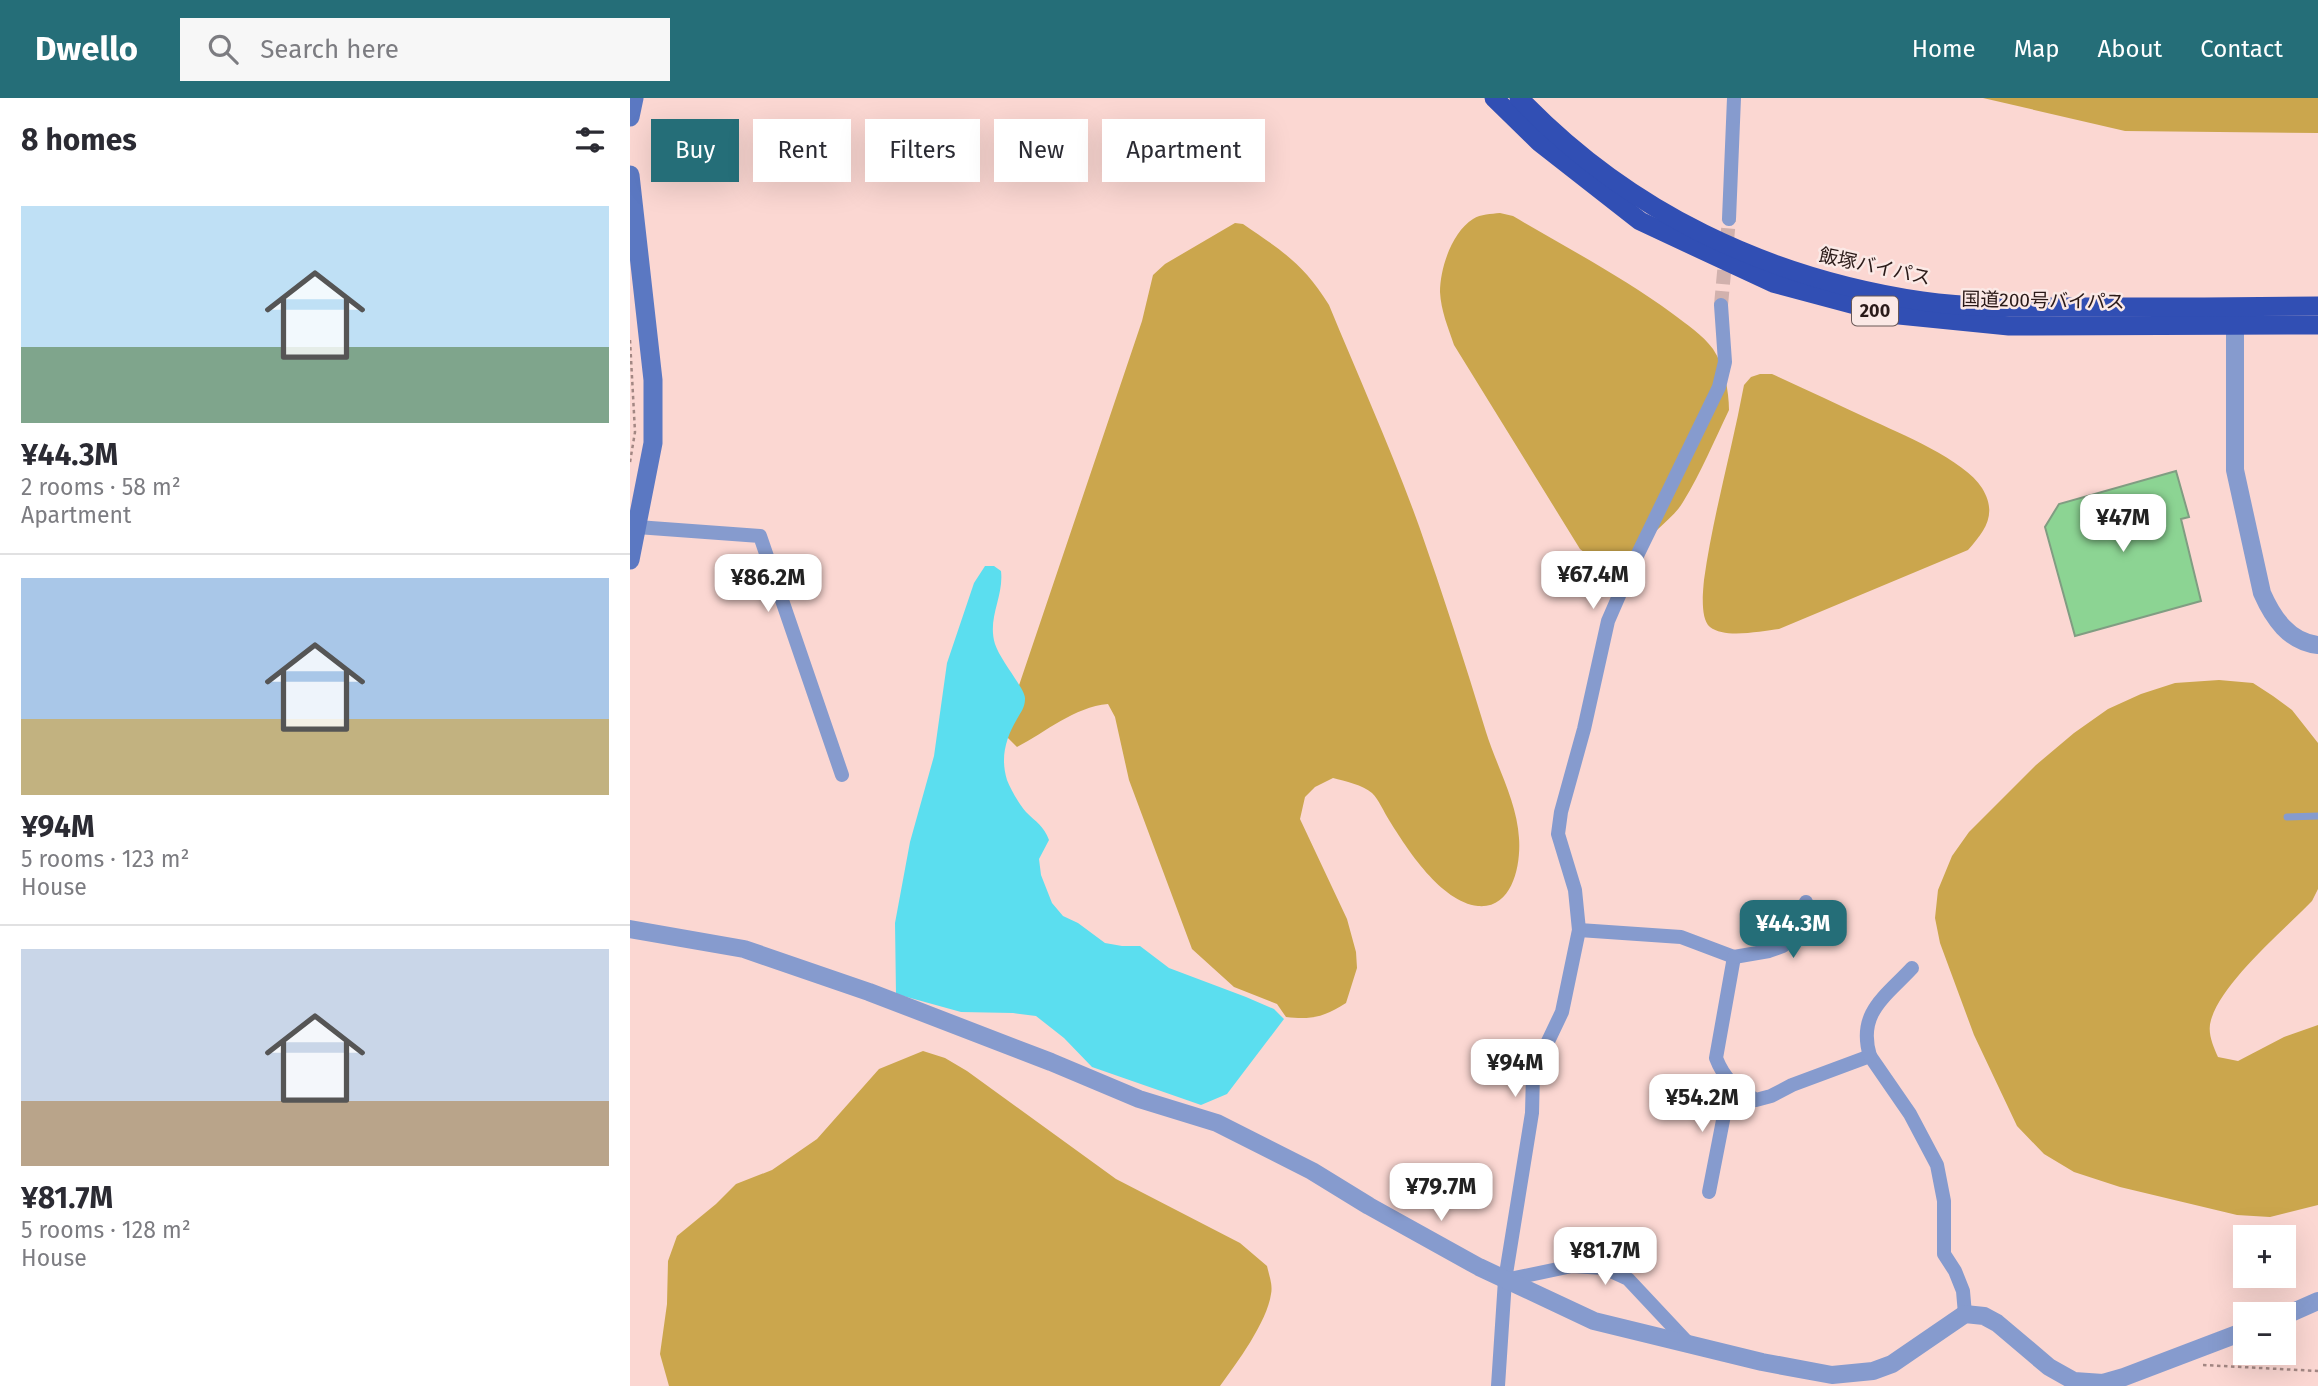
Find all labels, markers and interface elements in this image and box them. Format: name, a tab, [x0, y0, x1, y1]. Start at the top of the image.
search box	[180, 18, 670, 81]
text: Dwello	[35, 29, 138, 69]
icon: search	[204, 30, 242, 68]
text: Search here	[260, 34, 399, 65]
text: Home	[1912, 35, 1976, 63]
text: Map	[2014, 35, 2060, 63]
text: About	[2098, 35, 2162, 63]
text: Contact	[2200, 35, 2283, 63]
chip: Buy	[651, 119, 739, 182]
chip: Rent	[753, 119, 851, 182]
chip: Filters	[865, 119, 980, 182]
chip: New	[994, 119, 1088, 182]
chip: Apartment	[1102, 119, 1265, 182]
icon: filters	[571, 121, 609, 159]
text: 8 homes	[21, 122, 137, 158]
street label: 飯塚バイパス	[1817, 243, 1933, 290]
icon: home	[252, 252, 378, 378]
street label: 国道200号バイパス	[1961, 288, 2125, 313]
road number: 200	[1852, 296, 1898, 326]
text: ¥44.3M	[21, 437, 118, 473]
text: 2 rooms · 58 m²	[21, 473, 181, 501]
pin: ¥47M	[2082, 494, 2164, 554]
text: Apartment	[21, 501, 131, 529]
text: ¥47M	[2096, 503, 2150, 531]
pin: ¥67.4M	[1536, 552, 1650, 611]
pin: ¥86.2M	[711, 554, 825, 614]
text: ¥67.4M	[1557, 560, 1629, 588]
text: ¥86.2M	[731, 563, 805, 591]
icon: home	[252, 624, 378, 750]
text: ¥94M	[21, 809, 95, 845]
text: 5 rooms · 123 m²	[21, 845, 189, 873]
text: House	[21, 873, 87, 901]
pin: ¥44.3M	[1736, 900, 1850, 960]
text: ¥44.3M	[1756, 909, 1830, 937]
icon: home	[252, 995, 378, 1121]
pin: ¥94M	[1474, 1040, 1556, 1099]
text: ¥94M	[1487, 1048, 1543, 1076]
pin: ¥54.2M	[1645, 1074, 1759, 1134]
text: ¥54.2M	[1665, 1083, 1739, 1111]
pin: ¥79.7M	[1384, 1164, 1498, 1223]
text: ¥79.7M	[1406, 1172, 1476, 1200]
text: ¥81.7M	[21, 1180, 113, 1216]
text: 5 rooms · 128 m²	[21, 1216, 191, 1244]
map controls	[2233, 1225, 2296, 1365]
button: +	[2233, 1225, 2296, 1288]
pin: ¥81.7M	[1548, 1228, 1662, 1287]
text: ¥81.7M	[1570, 1236, 1640, 1264]
text: House	[21, 1244, 87, 1272]
button: −	[2233, 1302, 2296, 1365]

